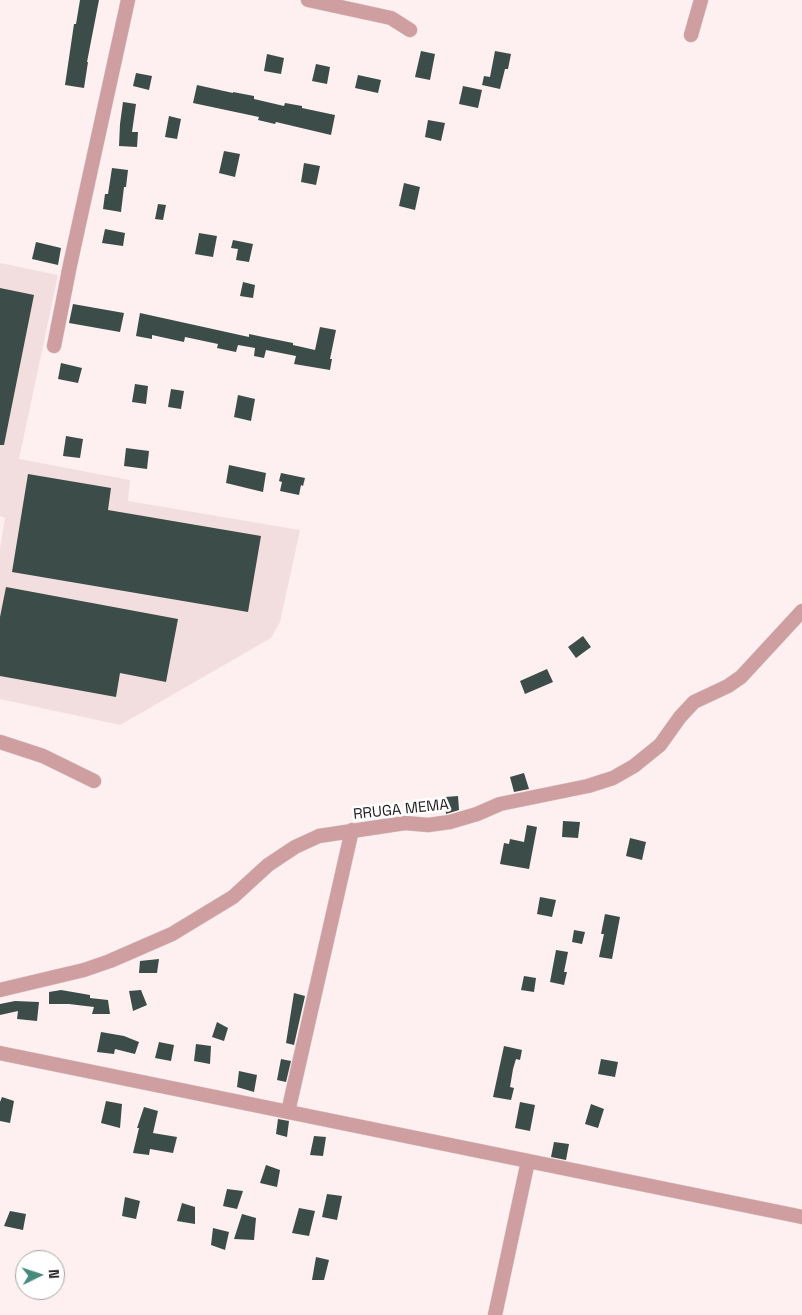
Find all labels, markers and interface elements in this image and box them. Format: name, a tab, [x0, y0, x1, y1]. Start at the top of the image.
street label: RRUGA MEMA	[352, 796, 450, 824]
north arrow	[15, 1250, 65, 1300]
text: N	[45, 1269, 63, 1279]

